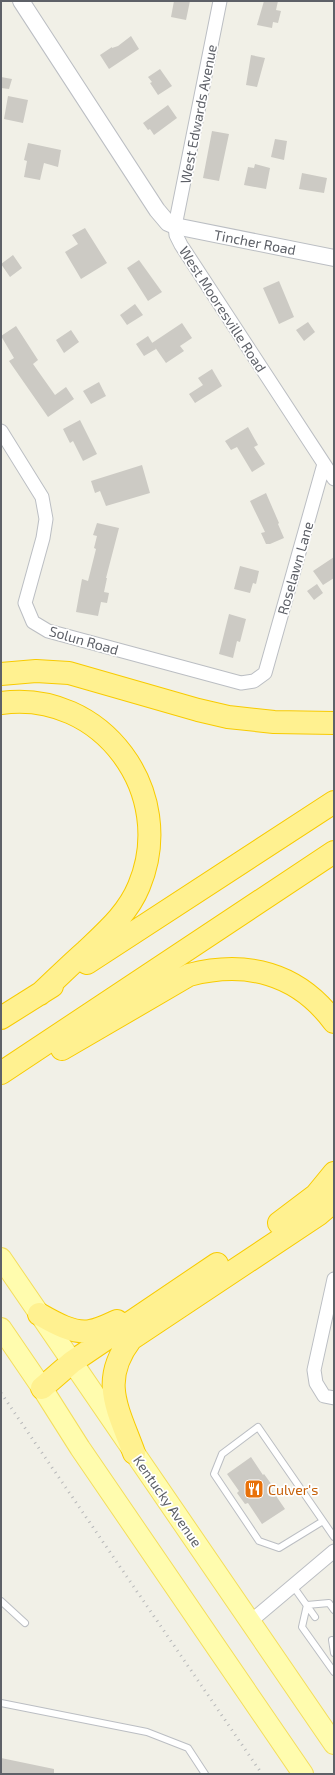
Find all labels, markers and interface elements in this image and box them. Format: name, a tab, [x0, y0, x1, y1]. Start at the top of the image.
street label: West Edwards Avenue	[176, 43, 220, 185]
street label: Tincher Road	[213, 226, 297, 258]
street label: West Mooresville Road	[176, 243, 270, 375]
street label: Roselawn Lane	[274, 519, 316, 617]
street label: Solun Road	[47, 622, 121, 658]
street label: Kentucky Avenue	[130, 1452, 206, 1550]
restaurant icon: Culver's	[243, 1478, 265, 1500]
place label: Culver's	[268, 1481, 318, 1498]

